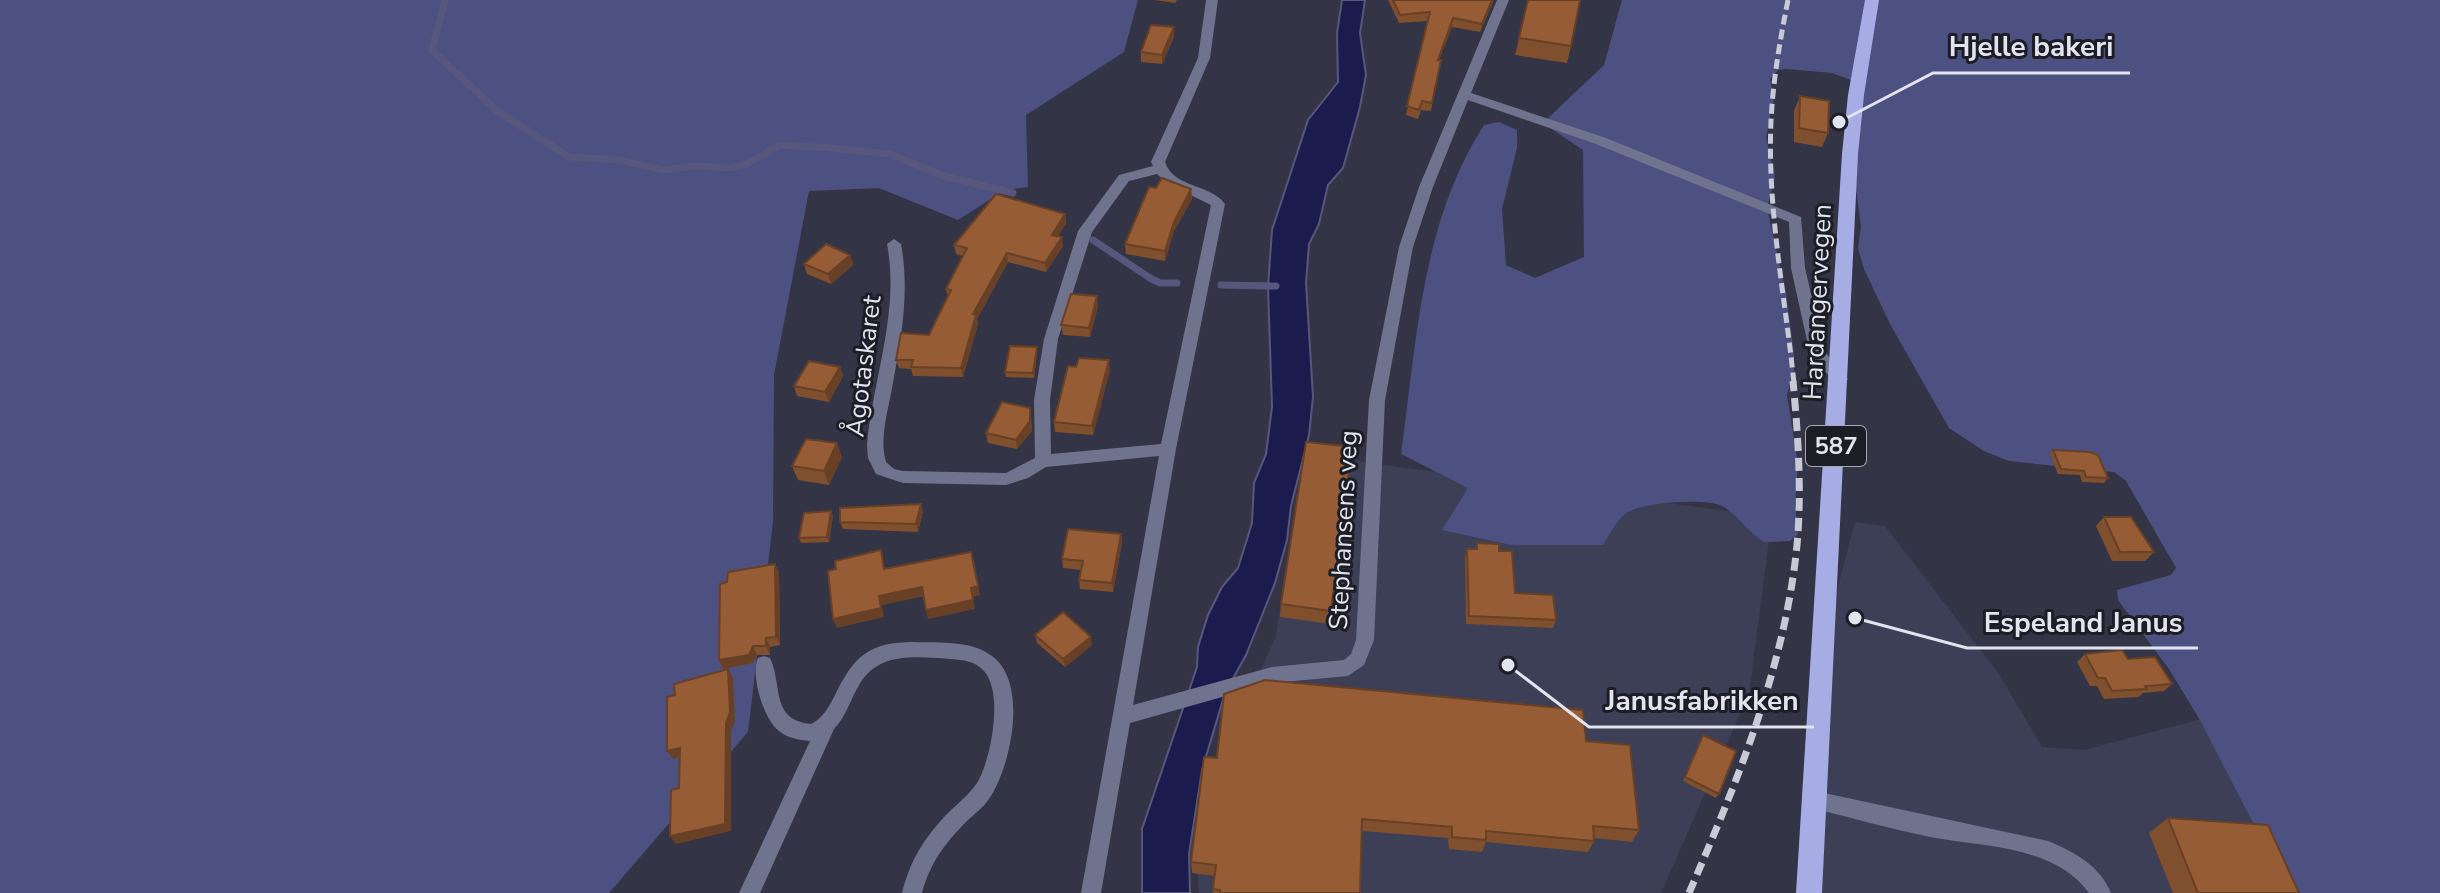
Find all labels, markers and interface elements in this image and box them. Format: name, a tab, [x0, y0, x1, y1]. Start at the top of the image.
callout: Hjelle bakeri	[1933, 21, 2130, 73]
text: Hjelle bakeri	[1949, 28, 2113, 66]
street label: Hardangervegen	[1795, 203, 1840, 401]
street label: Ågotaskaret	[837, 292, 890, 439]
road number: 587	[1806, 426, 1866, 466]
street label: Stephansens veg	[1321, 429, 1366, 631]
callout: Espeland Janus	[1967, 596, 2198, 648]
text: Espeland Janus	[1984, 604, 2182, 642]
callout: Janusfabrikken	[1589, 675, 1814, 727]
text: Janusfabrikken	[1604, 682, 1799, 720]

